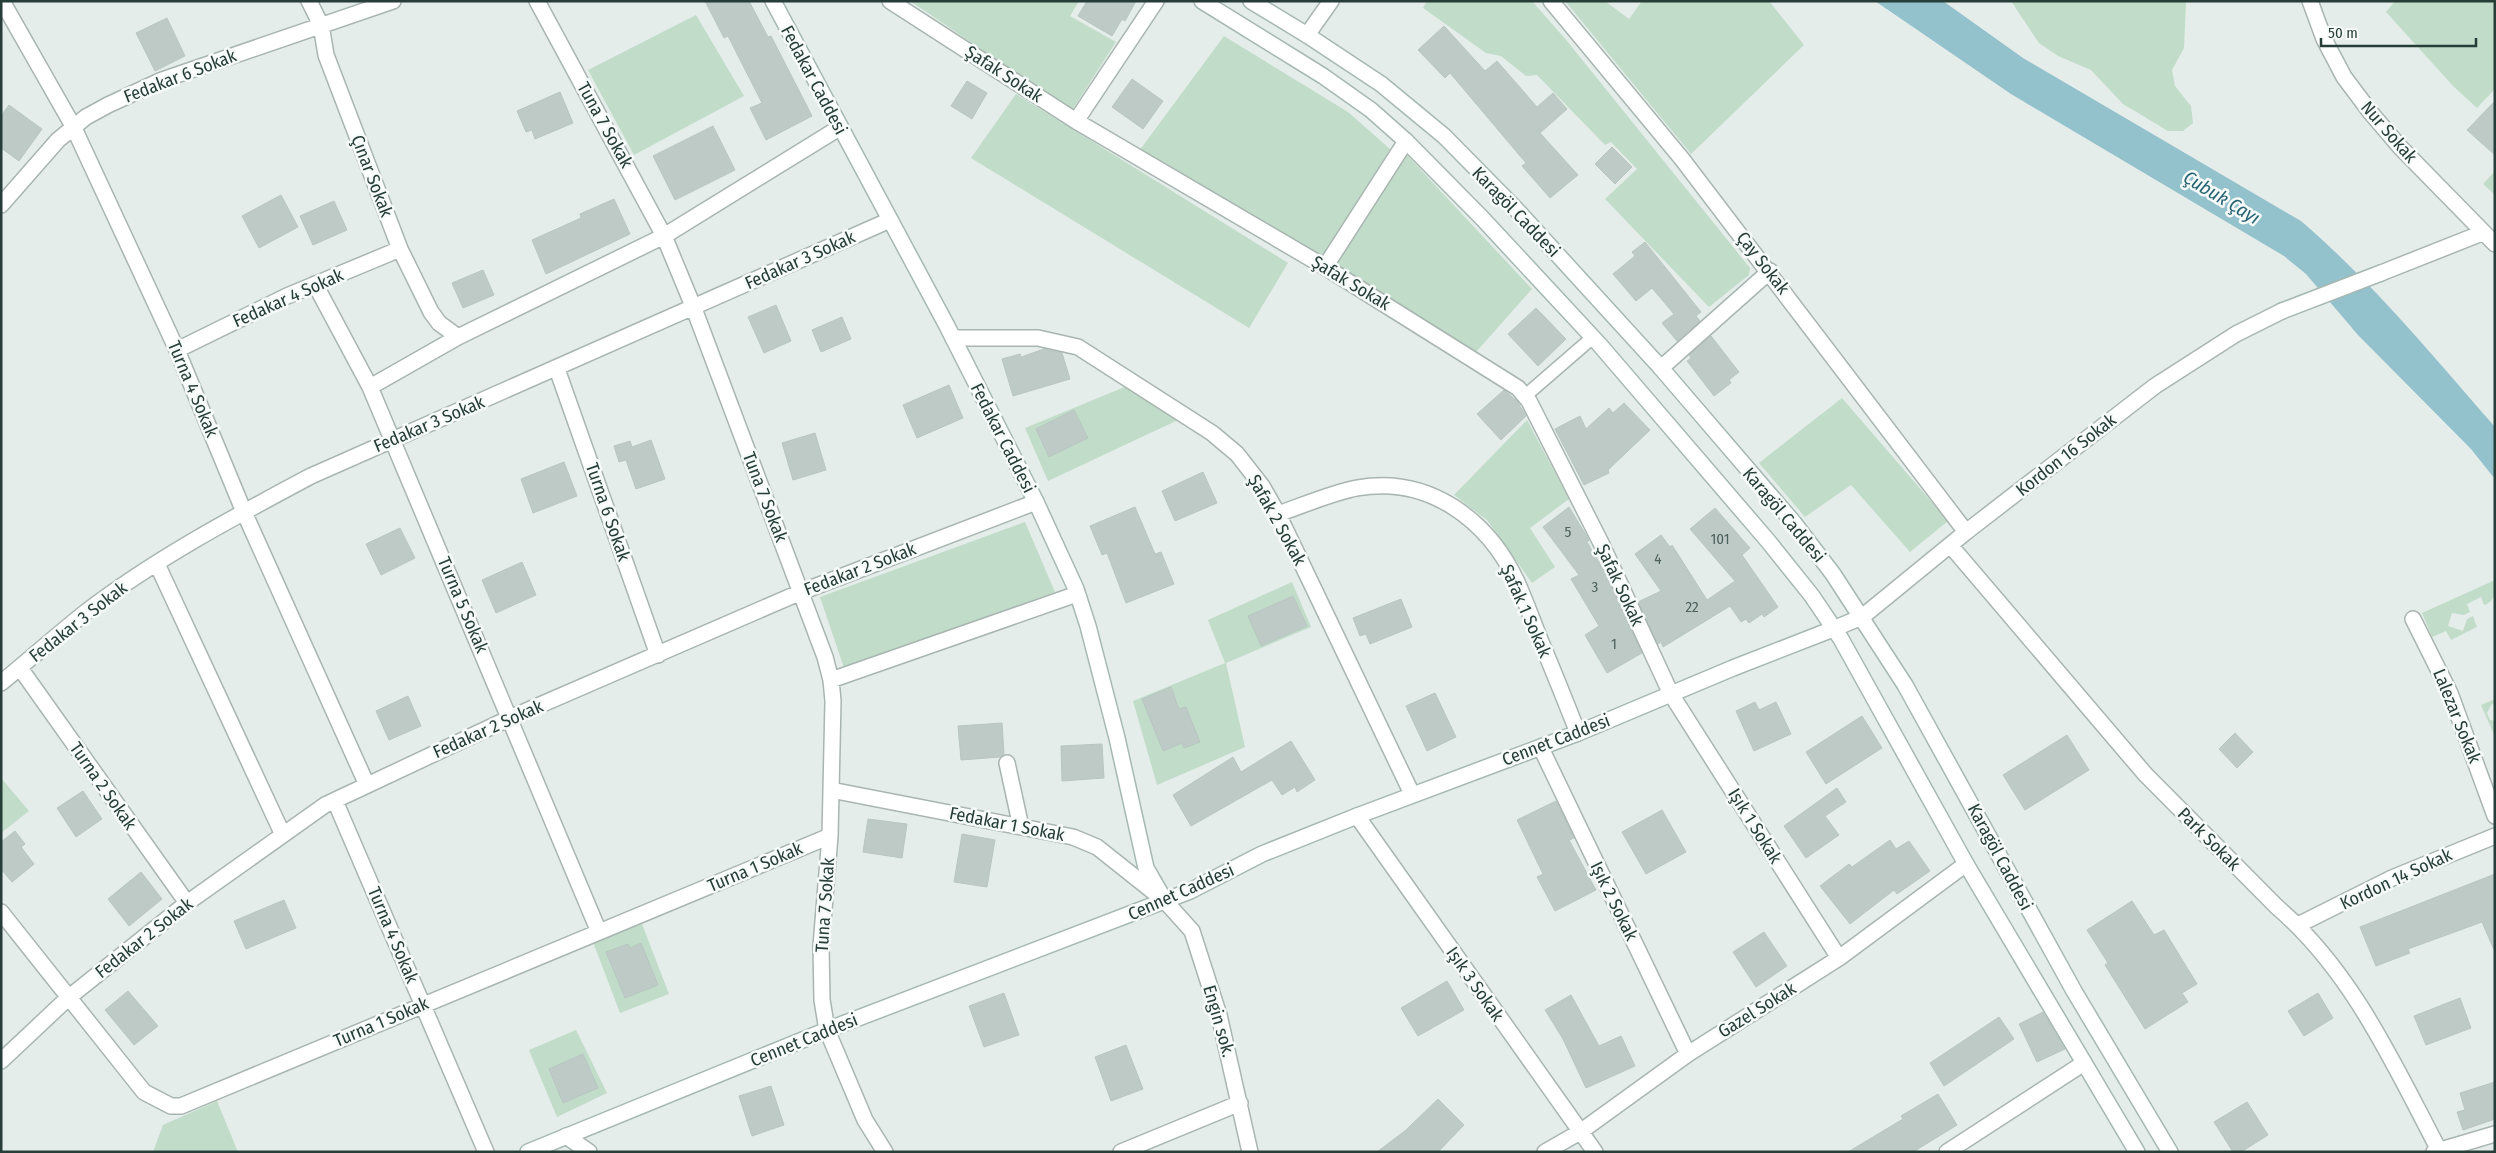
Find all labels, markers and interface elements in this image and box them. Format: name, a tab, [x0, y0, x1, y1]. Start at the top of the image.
scale bar	[2321, 15, 2476, 47]
street label: Fedakar Caddesi	[776, 22, 852, 138]
text: 50 m	[2328, 24, 2358, 42]
street label: Şafak Sokak	[961, 41, 1047, 108]
street label: Fedakar 6 Sokak	[121, 44, 240, 108]
street label: Tuna 7 Sokak	[572, 78, 638, 172]
street label: Nur Sokak	[2356, 97, 2422, 168]
street label: Çınar Sokak	[346, 132, 398, 221]
street label: Karagöl Caddesi	[1467, 162, 1565, 262]
water label: Çubuk Çayı	[2179, 166, 2264, 229]
street label: Fedakar 3 Sokak	[742, 226, 859, 294]
street label: Çay Sokak	[1732, 227, 1795, 299]
street label: Şafak Sokak	[1308, 251, 1395, 315]
street label: Fedakar 4 Sokak	[229, 264, 347, 332]
street label: Turna 4 Sokak	[163, 338, 223, 441]
street label: Fedakar Caddesi	[966, 379, 1040, 497]
street label: Fedakar 3 Sokak	[370, 391, 488, 457]
street label: Kordon 16 Sokak	[2011, 409, 2121, 501]
street label: Tuna 7 Sokak	[738, 449, 792, 546]
street label: Turna 6 Sokak	[581, 460, 635, 565]
street label: Karagöl Caddesi	[1738, 463, 1830, 567]
street label: Şafak 2 Sokak	[1243, 471, 1311, 570]
house number: 5	[1565, 523, 1572, 541]
house number: 101	[1710, 530, 1730, 548]
street label: Fedakar 2 Sokak	[801, 537, 920, 600]
street label: Şafak Sokak	[1591, 540, 1649, 630]
house number: 4	[1654, 550, 1662, 568]
street label: Turna 5 Sokak	[433, 554, 493, 657]
street label: Şafak 1 Sokak	[1496, 561, 1556, 661]
street label: Fedakar 3 Sokak	[25, 577, 132, 667]
house number: 3	[1592, 578, 1599, 596]
house number: 22	[1685, 598, 1699, 616]
house number: 1	[1611, 635, 1617, 653]
street label: Lalezar Sokak	[2428, 666, 2486, 767]
street label: Fedakar 2 Sokak	[430, 695, 547, 763]
street label: Cennet Caddesi	[1499, 709, 1613, 771]
street label: Turna 2 Sokak	[65, 738, 142, 834]
street label: Işık 1 Sokak	[1723, 784, 1787, 868]
street label: Karagöl Caddesi	[1963, 800, 2037, 914]
street label: Fedakar 1 Sokak	[947, 802, 1067, 846]
street label: Park Sokak	[2173, 803, 2245, 875]
street label: Turna 1 Sokak	[704, 837, 806, 897]
street label: Kordon 14 Sokak	[2336, 843, 2456, 915]
street label: Tuna 7 Sokak	[811, 856, 839, 953]
street label: Işık 2 Sokak	[1585, 858, 1643, 945]
street label: Cennet Caddesi	[1125, 859, 1237, 925]
street label: Turna 4 Sokak	[363, 884, 423, 987]
street label: Fedakar 2 Sokak	[91, 893, 198, 983]
street label: Işık 3 Sokak	[1441, 943, 1509, 1026]
street label: Gazel Sokak	[1714, 977, 1801, 1043]
street label: Engin sok.	[1198, 982, 1240, 1060]
street label: Turna 1 Sokak	[330, 992, 432, 1052]
street label: Cennet Caddesi	[747, 1008, 861, 1072]

